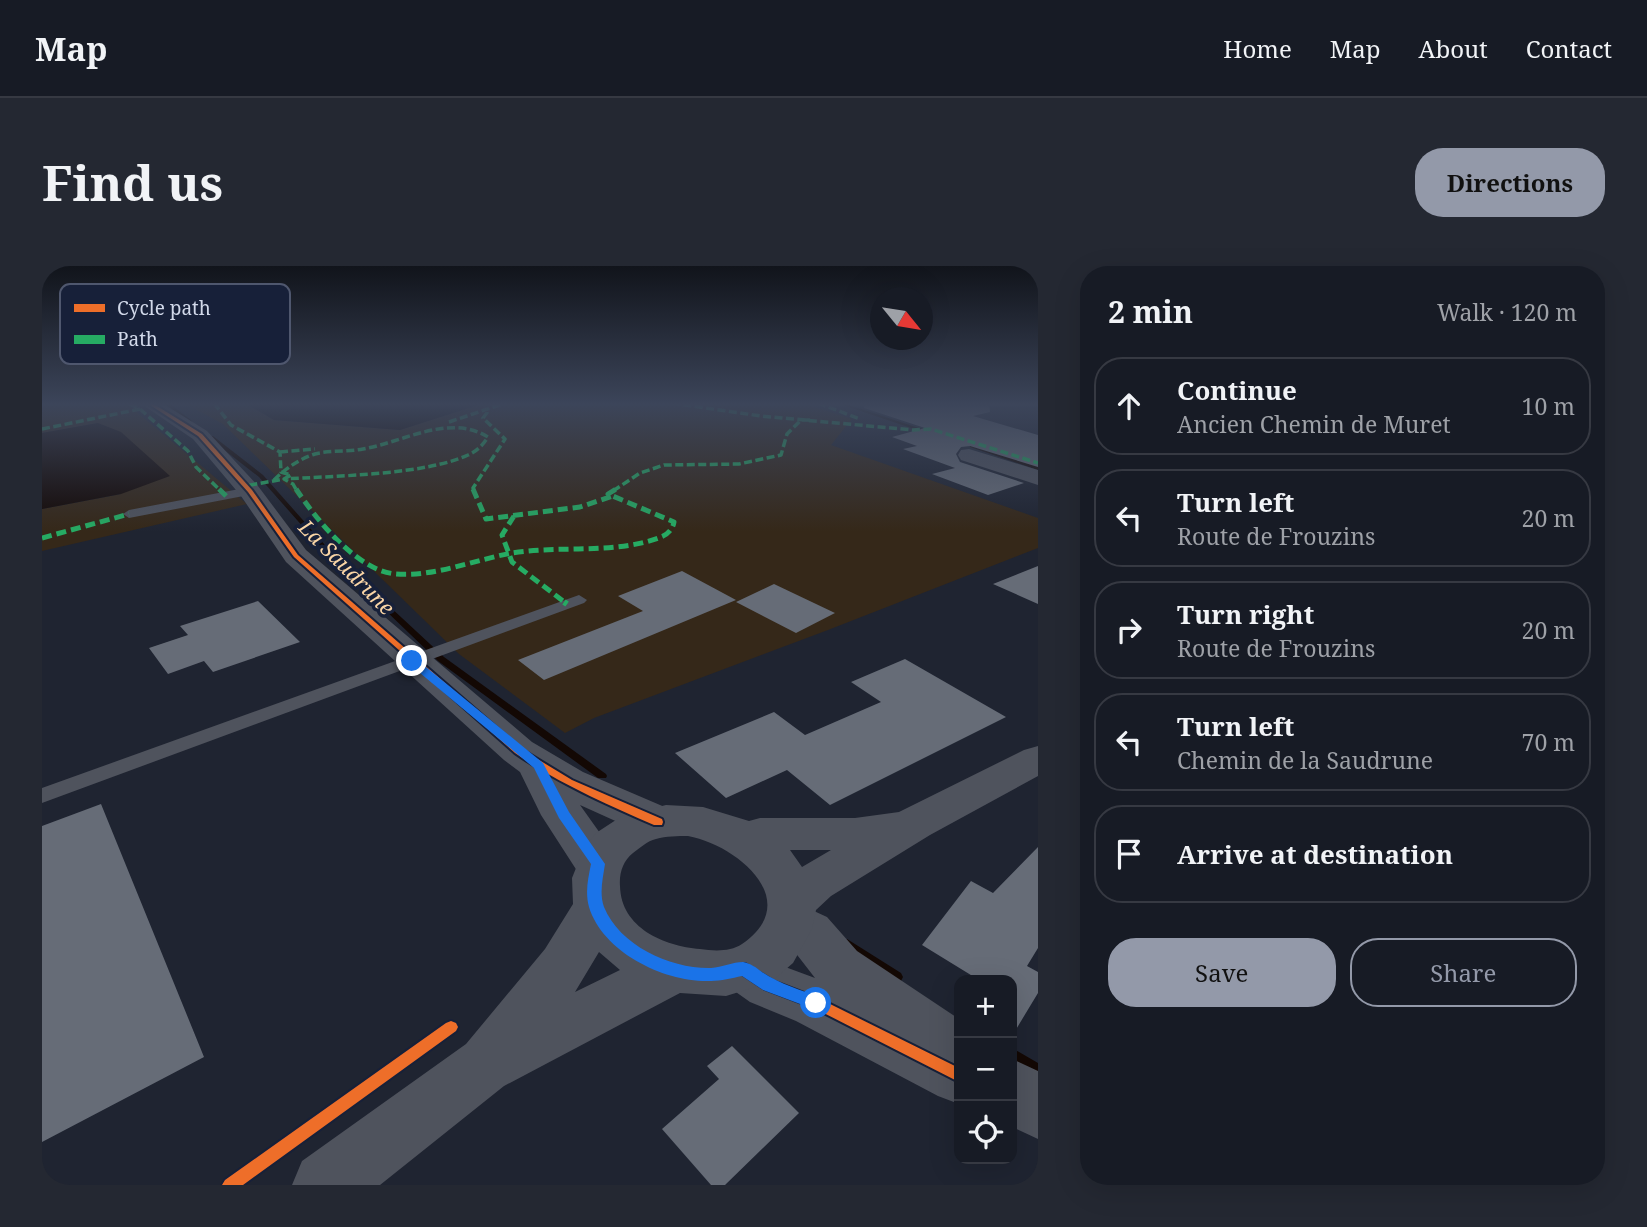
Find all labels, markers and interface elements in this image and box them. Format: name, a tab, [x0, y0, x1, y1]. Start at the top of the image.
text: Map	[35, 26, 108, 71]
text: Home	[1223, 32, 1292, 65]
text: Map	[1330, 32, 1381, 65]
text: About	[1419, 32, 1488, 65]
text: Contact	[1526, 32, 1612, 65]
button: Directions	[1415, 148, 1605, 217]
text: Find us	[42, 149, 223, 215]
legend	[60, 284, 290, 364]
north arrow	[870, 287, 933, 350]
text: 2 min	[1108, 291, 1193, 332]
text: Cycle path	[117, 295, 211, 321]
text: Walk · 120 m	[1437, 296, 1577, 328]
text: Path	[117, 326, 158, 352]
text: Continue	[1177, 372, 1297, 408]
icon: ahead	[1110, 387, 1148, 425]
text: 10 m	[1522, 390, 1575, 422]
text: Ancien Chemin de Muret	[1177, 408, 1451, 440]
text: Turn left	[1177, 484, 1294, 520]
icon: left	[1110, 499, 1148, 537]
text: 20 m	[1522, 502, 1575, 534]
water label: La Saudrune	[292, 512, 401, 621]
text: Route de Frouzins	[1177, 520, 1375, 552]
text: Turn right	[1177, 596, 1314, 632]
icon: right	[1110, 611, 1148, 649]
text: 20 m	[1522, 614, 1575, 646]
text: Route de Frouzins	[1177, 632, 1375, 664]
route end	[396, 645, 427, 676]
text: Turn left	[1177, 708, 1294, 744]
icon: left	[1110, 723, 1148, 761]
text: 70 m	[1522, 726, 1575, 758]
text: Chemin de la Saudrune	[1177, 744, 1433, 776]
icon: arrive	[1110, 835, 1148, 873]
text: Arrive at destination	[1177, 836, 1453, 872]
button: Save	[1108, 938, 1336, 1007]
button: Share	[1350, 938, 1577, 1007]
map controls	[954, 975, 1017, 1164]
button: +	[954, 975, 1017, 1038]
route start	[800, 987, 831, 1018]
button: −	[954, 1038, 1017, 1101]
button: locate	[954, 1101, 1017, 1164]

